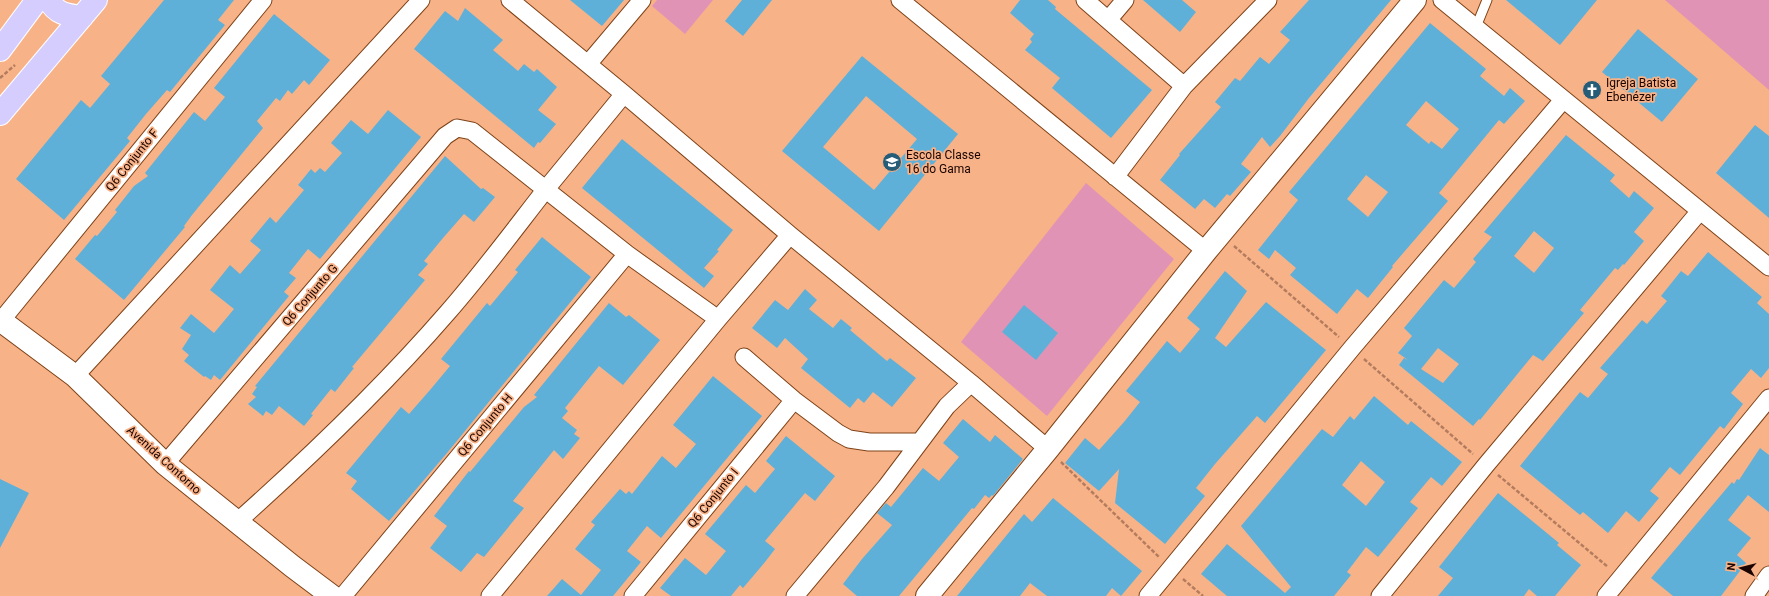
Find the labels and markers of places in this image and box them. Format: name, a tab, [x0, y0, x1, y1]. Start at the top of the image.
place label: Igreja Batista Ebenézer	[1606, 76, 1676, 104]
church icon: Igreja Batista Ebenézer	[1581, 79, 1603, 101]
place label: Escola Classe 16 do Gama	[906, 148, 981, 176]
school or university icon: Escola Classe 16 do Gama	[881, 151, 903, 173]

